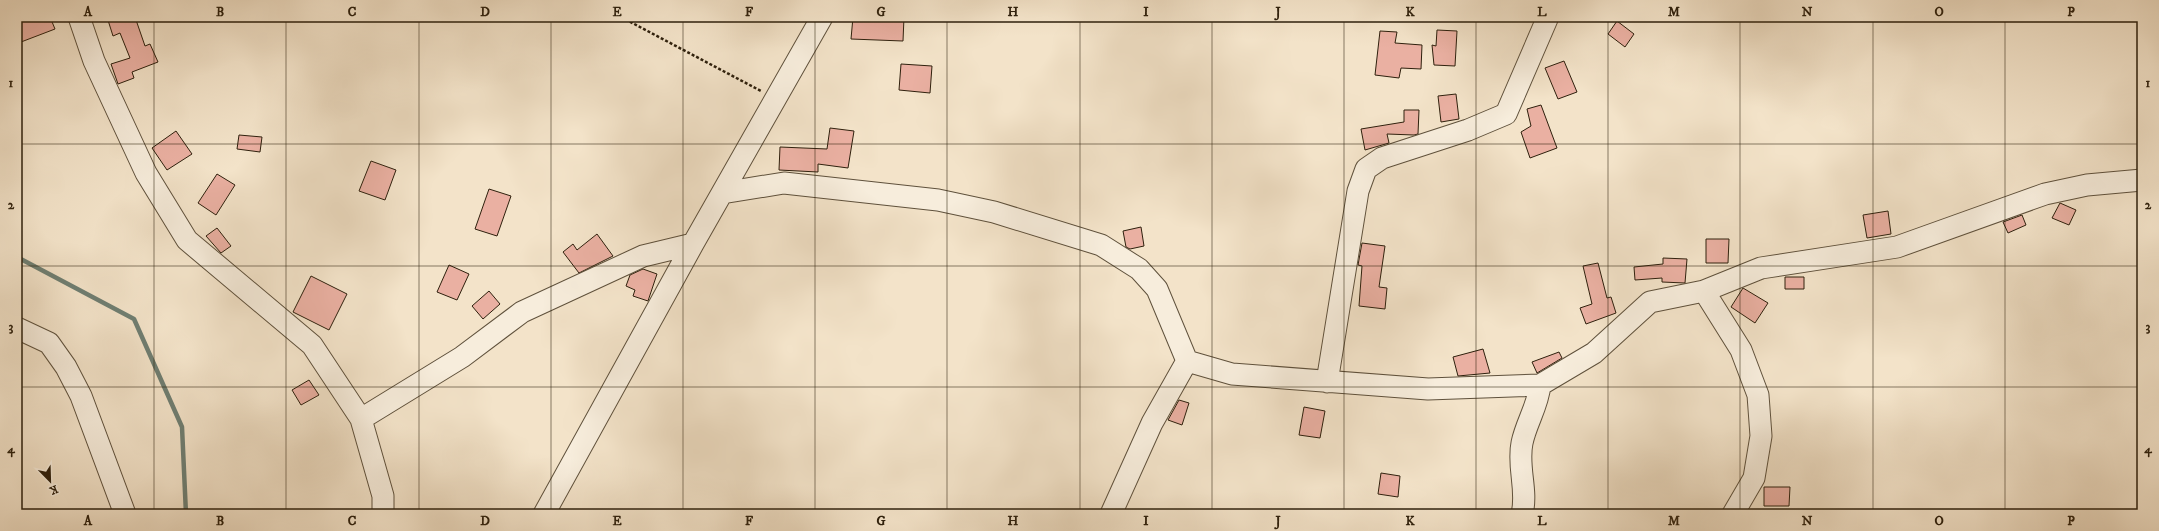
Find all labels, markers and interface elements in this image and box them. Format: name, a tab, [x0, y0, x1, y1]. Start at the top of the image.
text: A	[83, 4, 93, 20]
text: B	[216, 4, 224, 20]
text: C	[348, 4, 357, 20]
text: D	[480, 4, 490, 20]
text: E	[612, 4, 622, 20]
text: F	[745, 4, 754, 20]
text: G	[876, 4, 886, 20]
text: H	[1008, 4, 1019, 20]
text: I	[1143, 4, 1149, 20]
text: J	[1273, 4, 1281, 21]
text: K	[1405, 4, 1415, 20]
text: L	[1537, 4, 1547, 20]
text: M	[1668, 4, 1680, 20]
text: N	[1802, 4, 1813, 20]
text: O	[1934, 4, 1944, 20]
text: P	[2067, 4, 2075, 20]
text: 1	[9, 75, 14, 91]
text: 1	[2146, 75, 2151, 91]
text: 2	[8, 197, 15, 213]
text: 2	[2145, 197, 2152, 213]
text: 3	[9, 319, 14, 335]
text: 3	[2146, 319, 2151, 335]
text: 4	[6, 441, 15, 458]
text: 4	[2143, 441, 2152, 458]
north arrow	[30, 461, 70, 501]
text: K	[47, 481, 60, 497]
text: A	[83, 513, 93, 529]
text: B	[216, 513, 224, 529]
text: C	[348, 513, 357, 529]
text: D	[480, 513, 490, 529]
text: E	[612, 513, 622, 529]
text: F	[745, 513, 754, 529]
text: G	[876, 513, 886, 529]
text: H	[1008, 513, 1019, 529]
text: I	[1143, 513, 1149, 529]
text: J	[1273, 513, 1281, 530]
text: K	[1405, 513, 1415, 529]
text: L	[1537, 513, 1547, 529]
text: M	[1668, 513, 1680, 529]
text: N	[1802, 513, 1813, 529]
text: O	[1934, 513, 1944, 529]
text: P	[2067, 513, 2075, 529]

